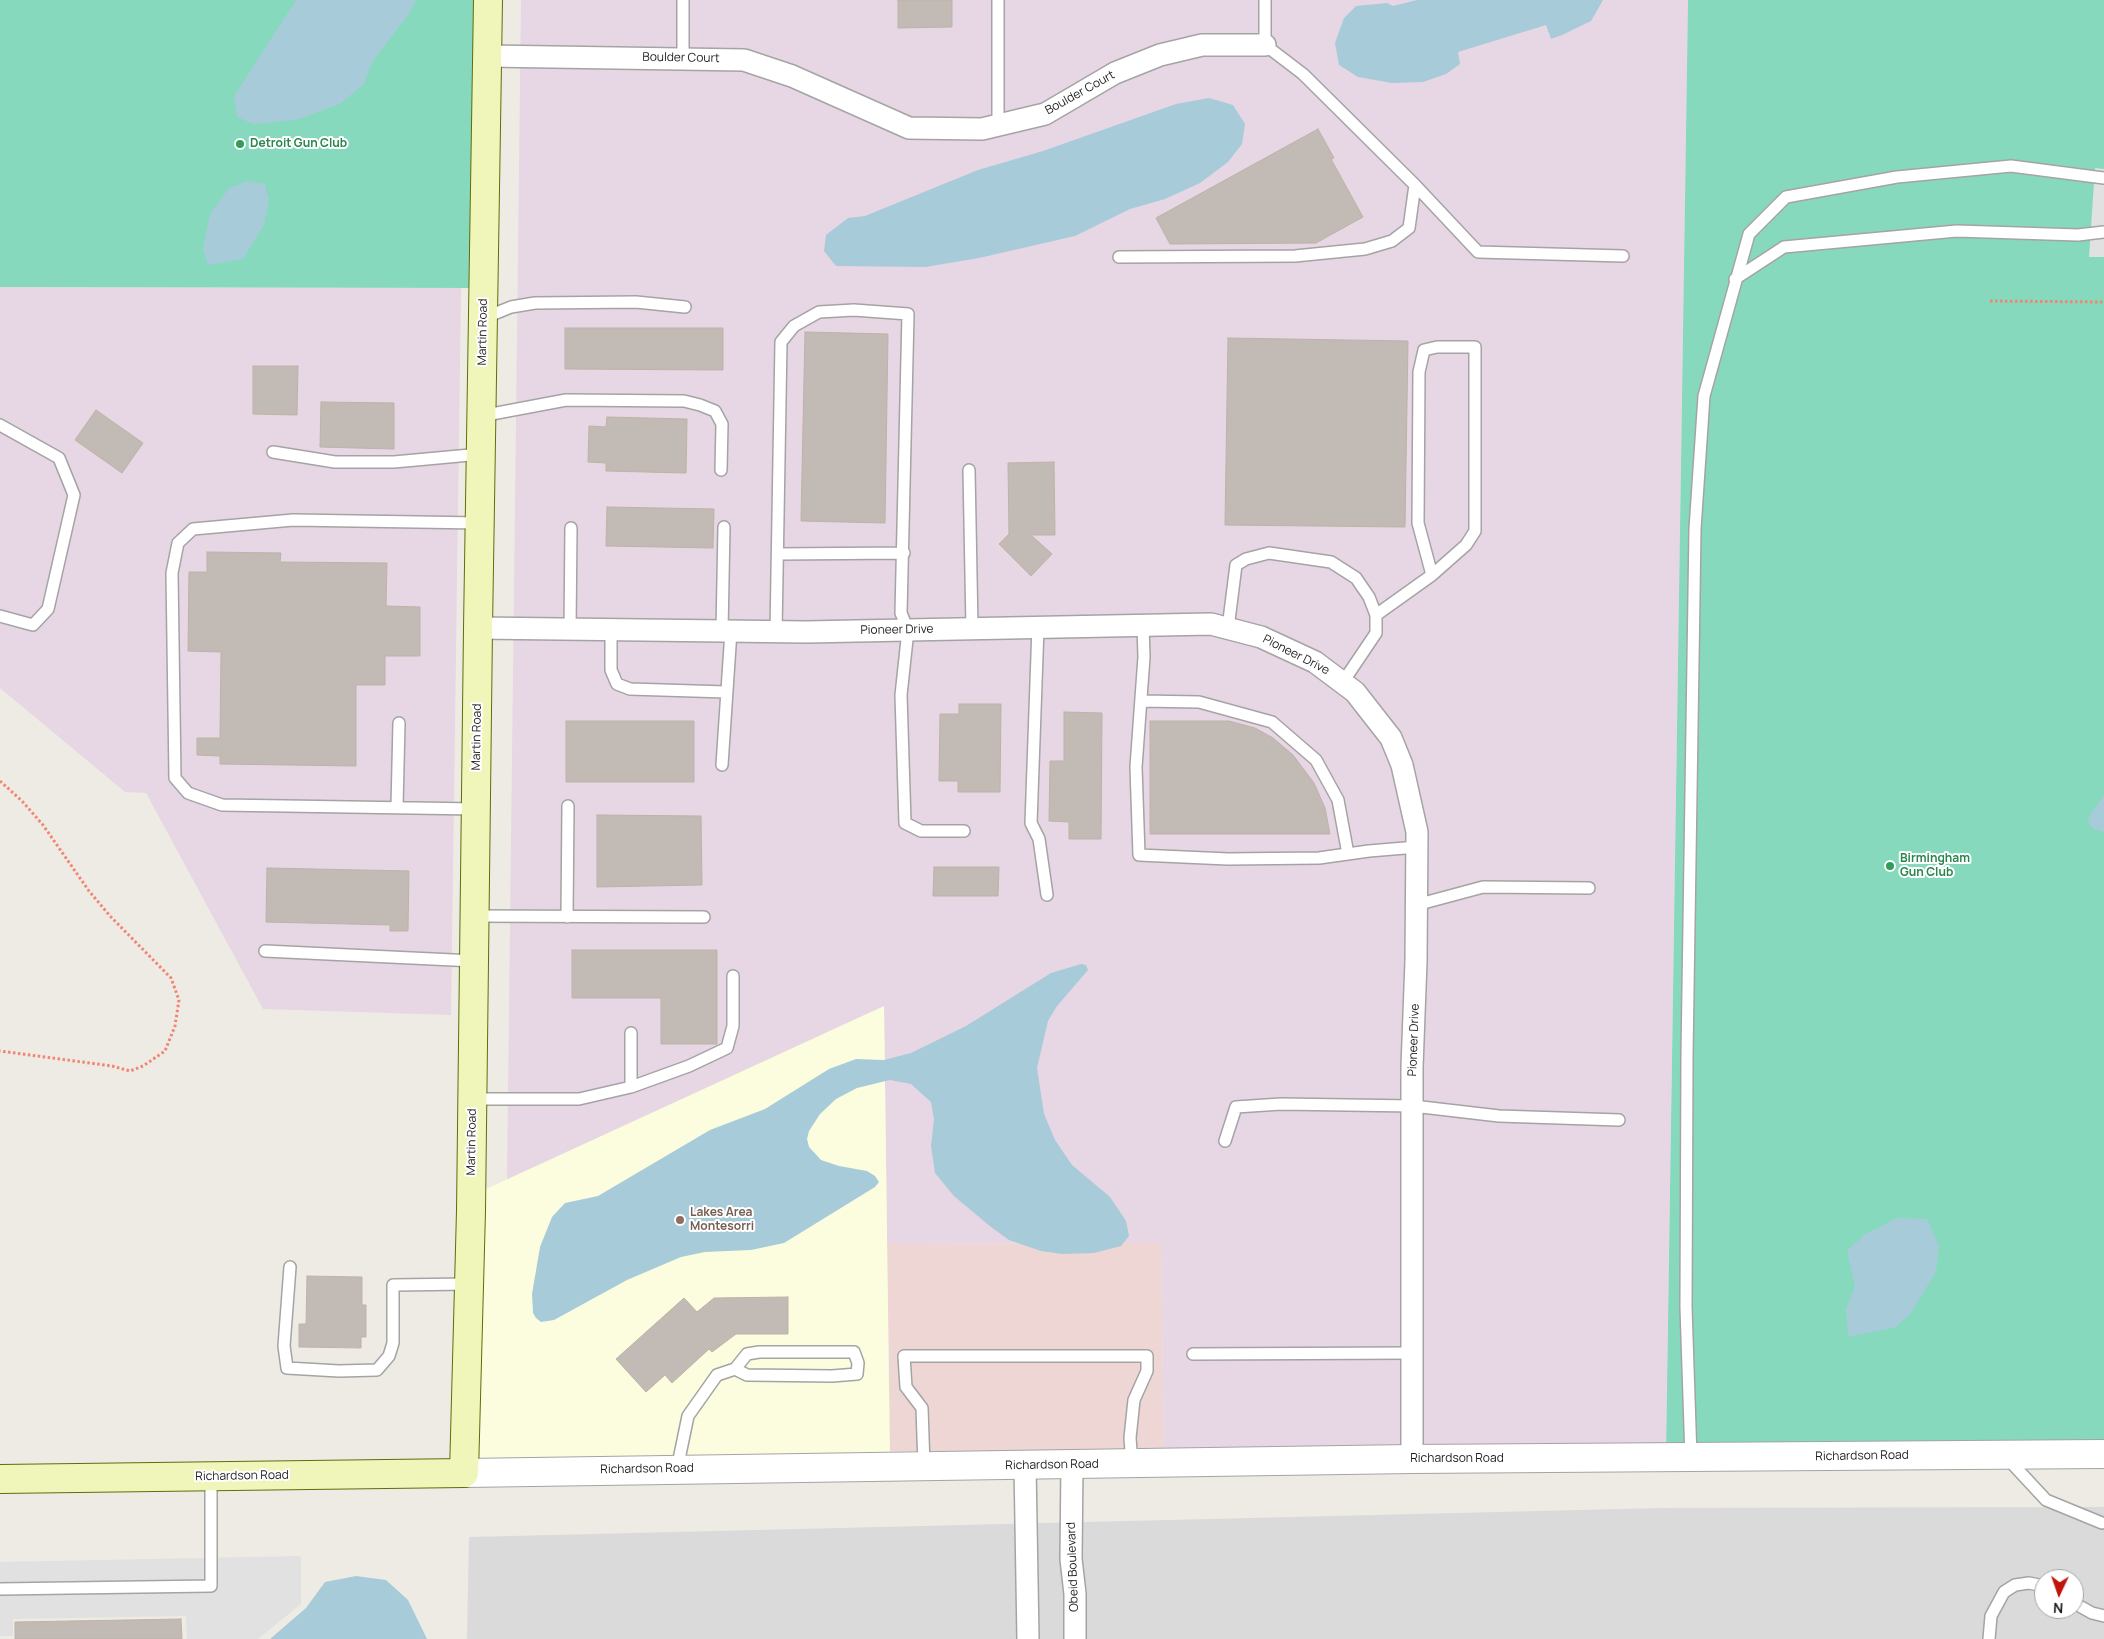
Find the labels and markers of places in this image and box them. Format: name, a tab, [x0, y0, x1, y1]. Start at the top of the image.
place label: Detroit Gun Club	[250, 137, 347, 151]
marker: Detroit Gun Club	[234, 138, 246, 150]
place label: Birmingham Gun Club	[1900, 852, 1970, 880]
marker: Birmingham Gun Club	[1884, 860, 1896, 872]
place label: Lakes Area Montesorri	[690, 1206, 754, 1234]
marker: Lakes Area Montesorri	[674, 1214, 686, 1226]

